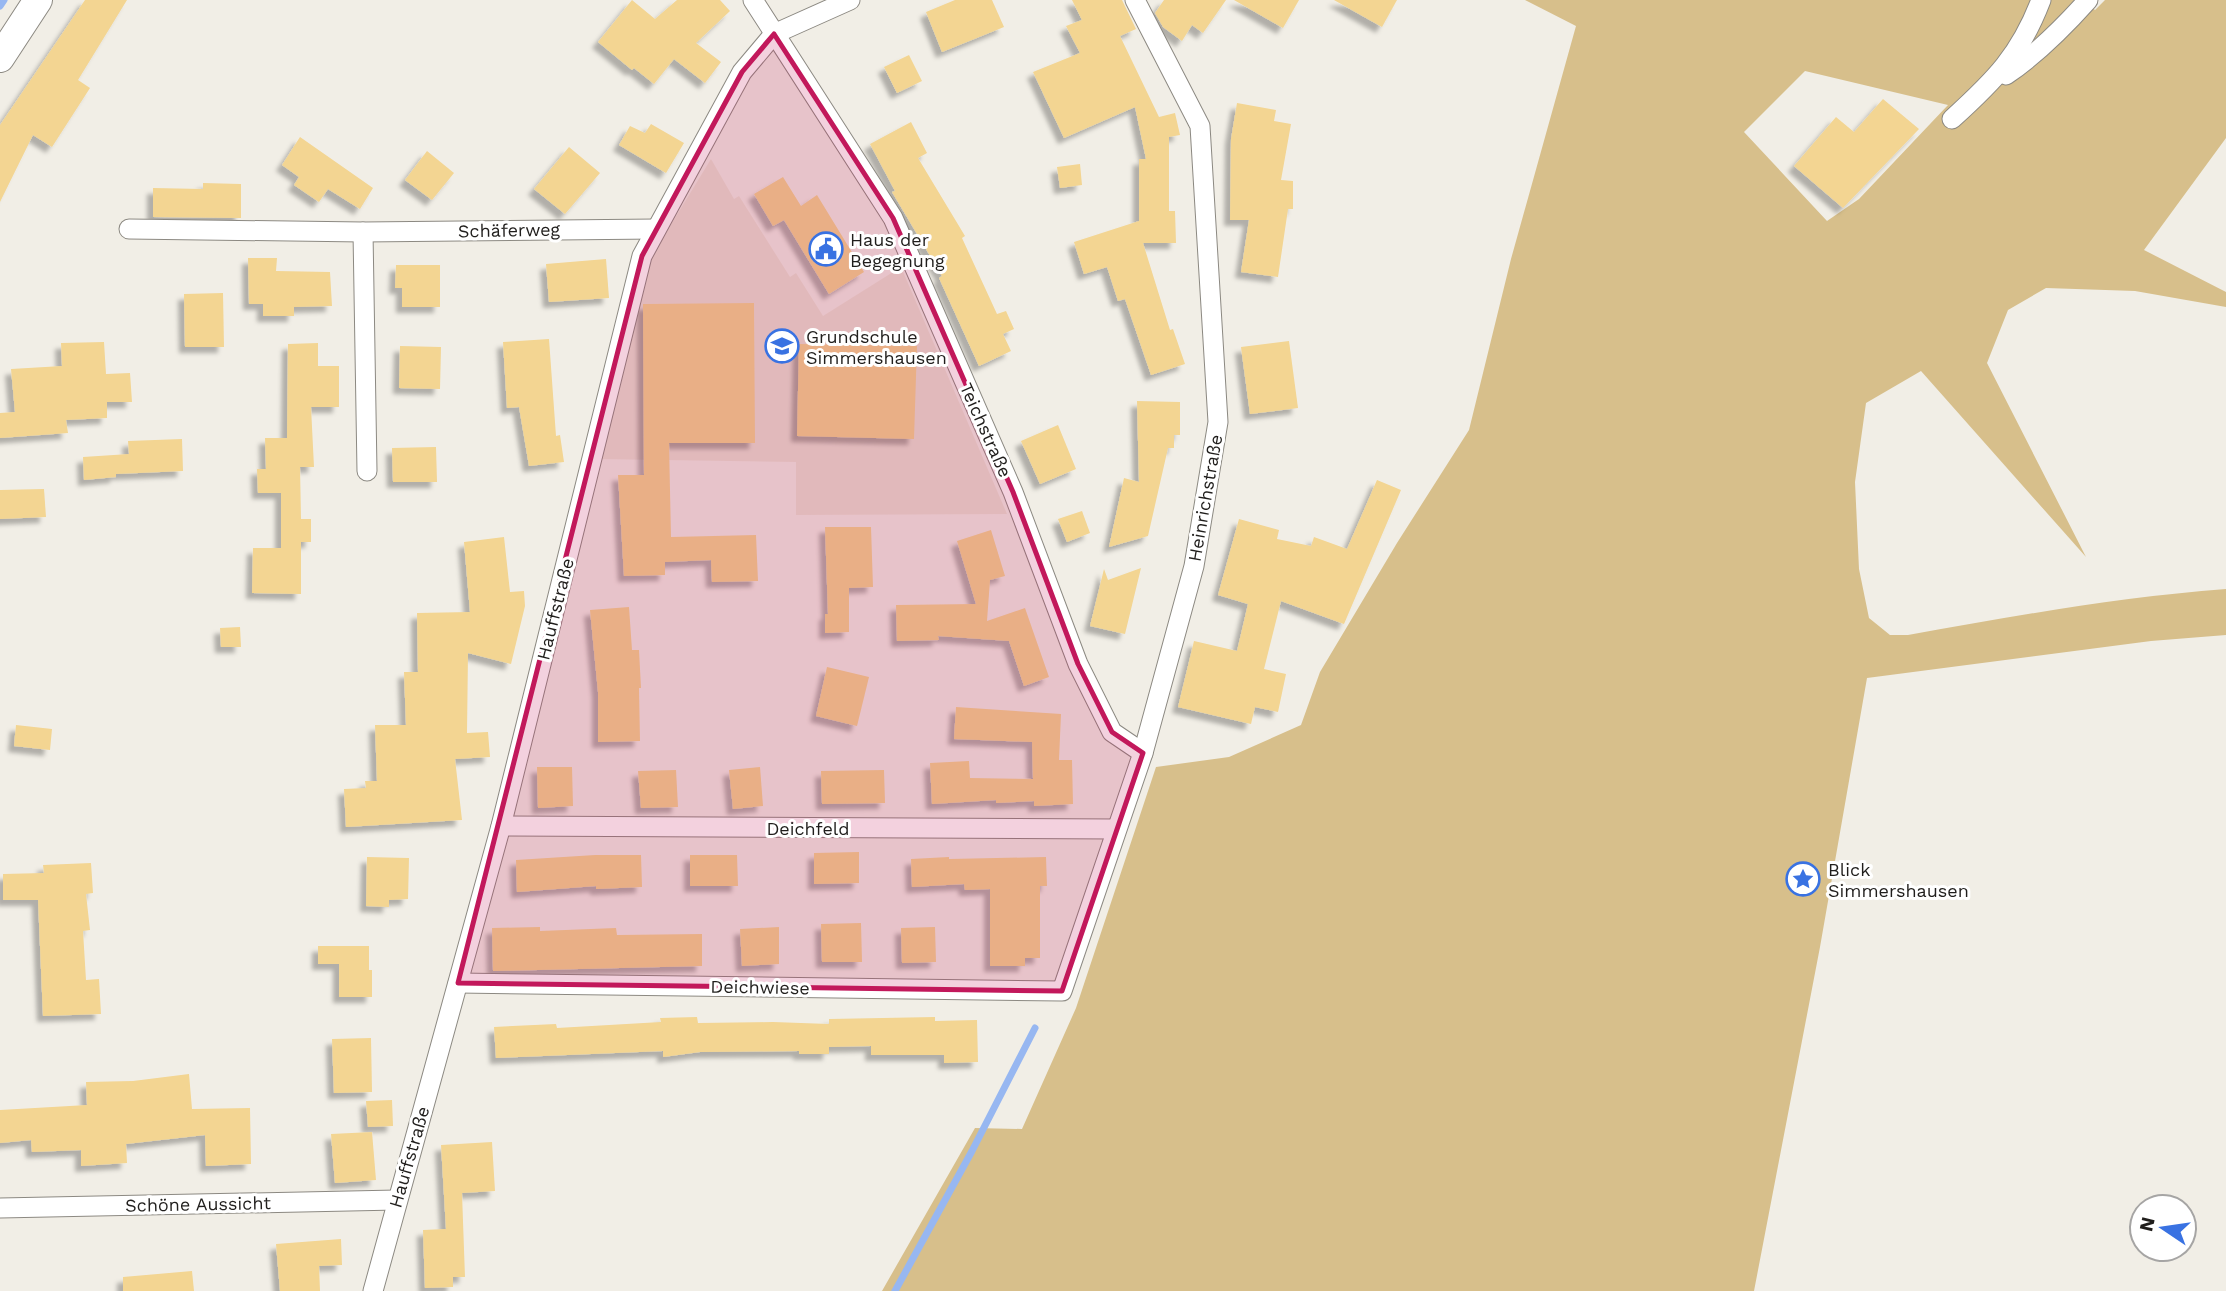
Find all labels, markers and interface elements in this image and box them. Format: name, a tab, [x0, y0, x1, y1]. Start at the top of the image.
street label: Schäferweg	[458, 219, 561, 241]
place label: Haus der Begegnung	[850, 229, 945, 271]
public building icon: Haus der Begegnung	[807, 230, 845, 268]
place label: Grundschule Simmershausen	[806, 326, 947, 368]
school or university icon: Grundschule Simmershausen	[763, 327, 801, 365]
street label: Teichstraße	[956, 380, 1016, 480]
street label: Heinrichstraße	[1183, 433, 1227, 563]
street label: Hauffstraße	[532, 556, 578, 662]
street label: Deichfeld	[766, 818, 850, 839]
place label: Blick Simmershausen	[1828, 859, 1969, 901]
place icon: Blick Simmershausen	[1784, 860, 1822, 898]
street label: Deichwiese	[710, 976, 810, 998]
street label: Hauffstraße	[385, 1104, 433, 1210]
street label: Schöne Aussicht	[125, 1192, 271, 1216]
north arrow	[2128, 1193, 2198, 1263]
text: N	[2134, 1215, 2160, 1234]

